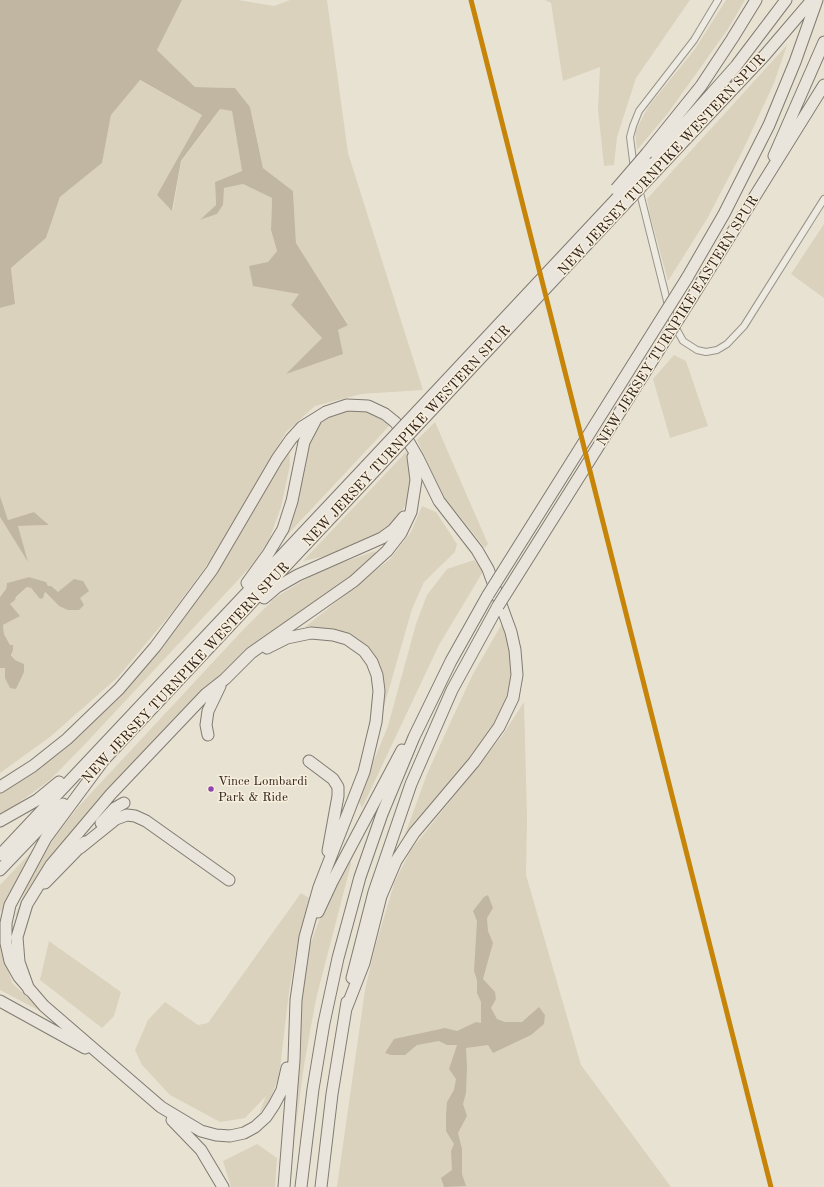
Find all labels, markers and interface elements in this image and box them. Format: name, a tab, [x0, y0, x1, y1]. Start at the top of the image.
street label: NEW JERSEY TURNPIKE WESTERN SPUR	[555, 51, 769, 279]
street label: NEW JERSEY TURNPIKE EASTERN SPUR	[593, 193, 763, 449]
street label: NEW JERSEY TURNPIKE WESTERN SPUR	[300, 322, 514, 550]
street label: NEW JERSEY TURNPIKE WESTERN SPUR	[79, 559, 293, 787]
place label: Vince Lombardi Park & Ride	[218, 774, 307, 805]
marker: Vince Lombardi Park & Ride	[206, 784, 216, 794]

